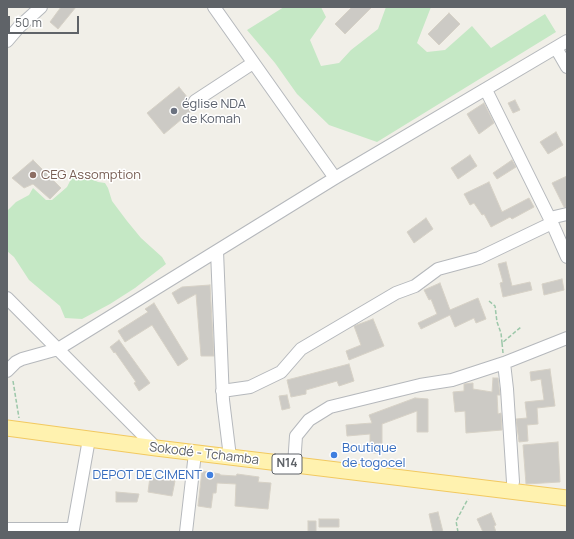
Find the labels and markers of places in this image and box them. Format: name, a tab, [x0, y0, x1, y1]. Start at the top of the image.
place label: église NDA de Komah	[182, 96, 246, 127]
marker: église NDA de Komah	[169, 106, 179, 116]
place label: CEG Assomption	[41, 167, 141, 183]
marker: CEG Assomption	[28, 170, 38, 180]
place label: Boutique de togocel	[342, 440, 406, 471]
marker: Boutique de togocel	[329, 450, 339, 460]
place label: DEPOT DE CIMENT	[92, 467, 202, 483]
marker: DEPOT DE CIMENT	[205, 470, 215, 480]

